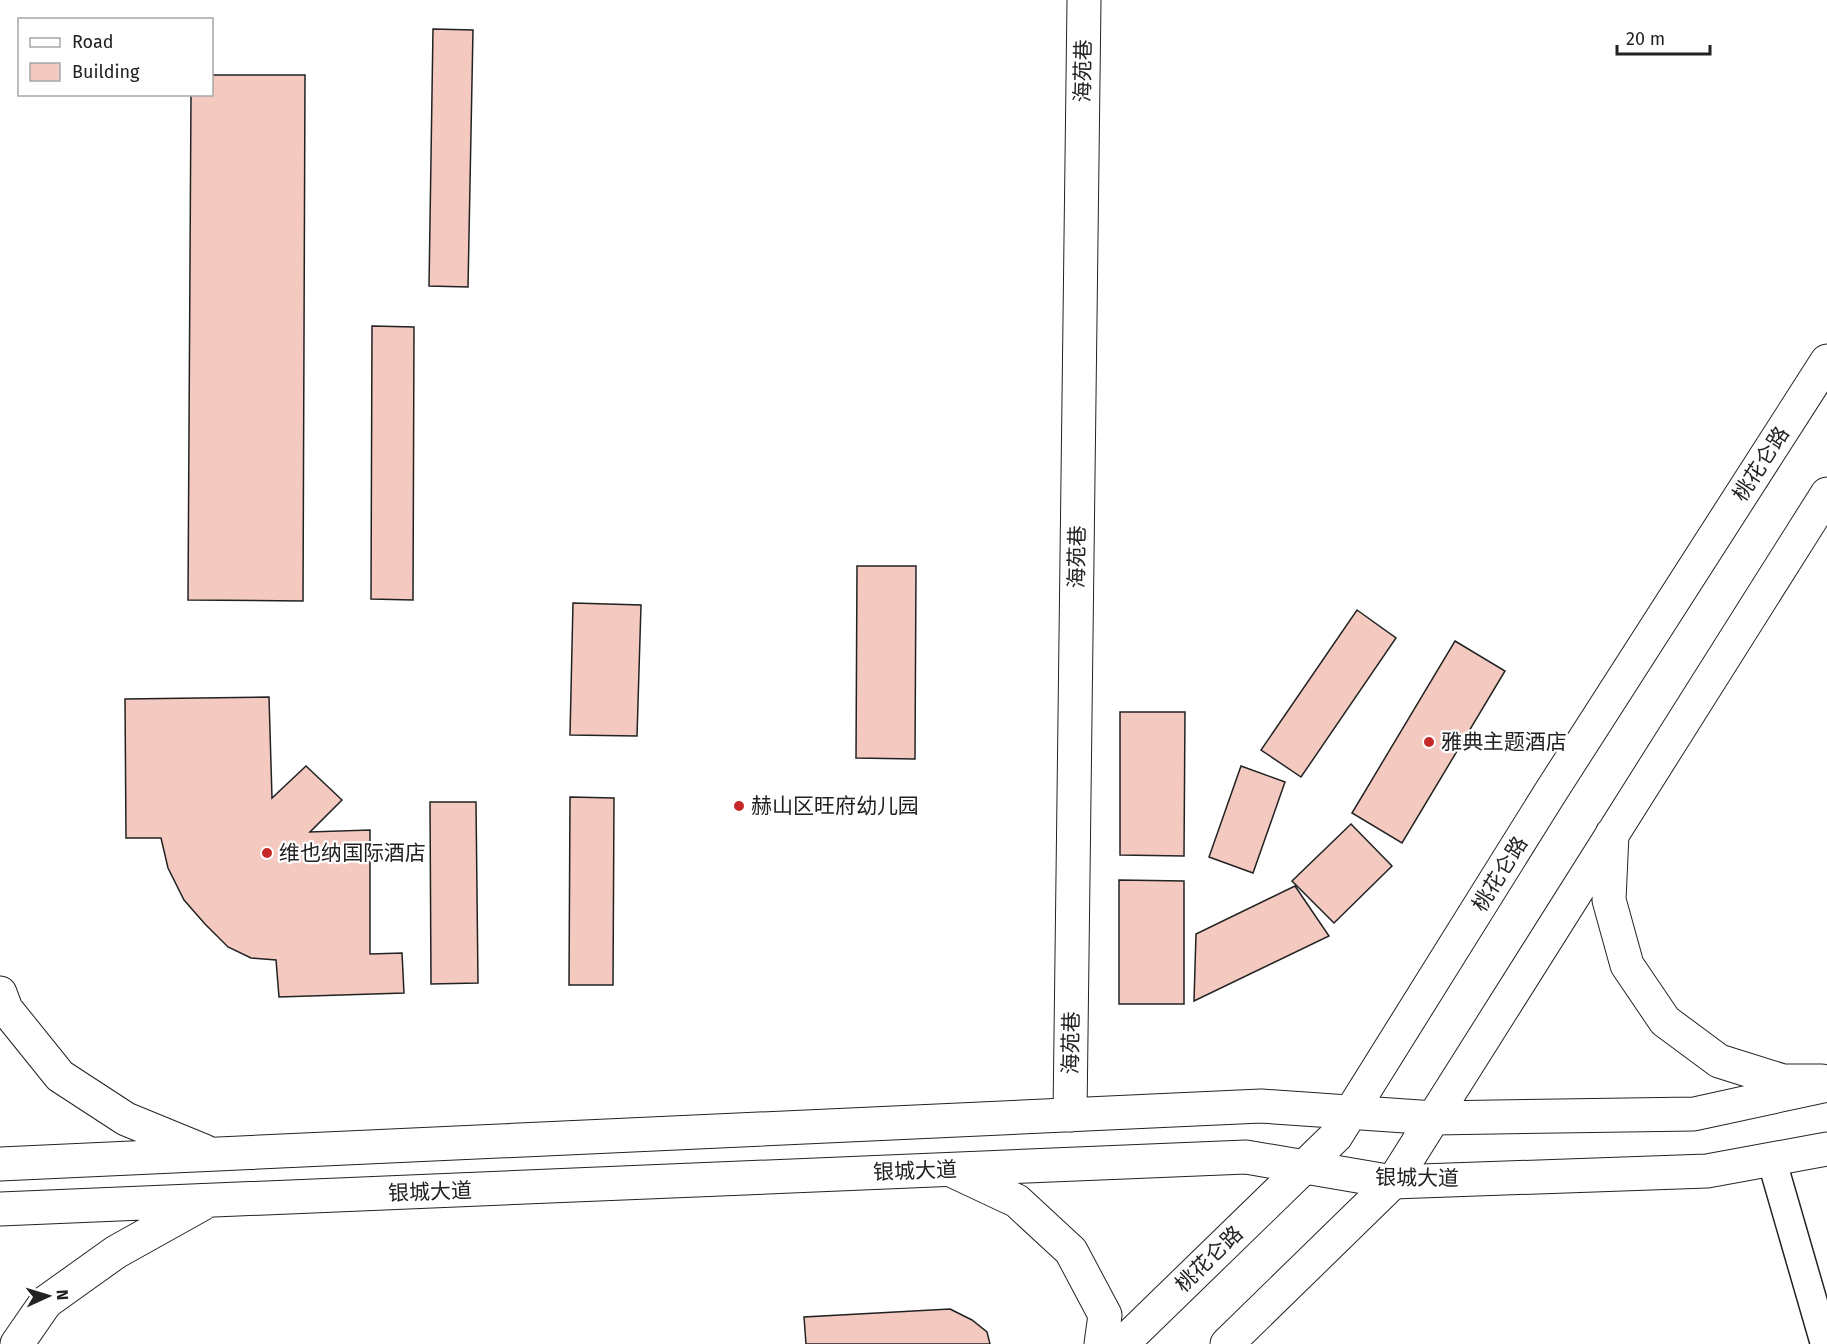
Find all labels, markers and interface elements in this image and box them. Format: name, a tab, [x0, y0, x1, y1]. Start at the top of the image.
legend	[18, 18, 213, 96]
scale bar	[1617, 18, 1710, 56]
text: 20 m	[1626, 28, 1665, 50]
text: Road	[72, 31, 114, 53]
street label: 海苑巷	[1069, 39, 1097, 103]
text: Building	[72, 61, 140, 83]
street label: 桃花仑路	[1727, 422, 1795, 506]
street label: 海苑巷	[1063, 525, 1091, 589]
place label: 雅典主题酒店	[1441, 729, 1567, 755]
marker: 雅典主题酒店	[1422, 735, 1436, 749]
place label: 赫山区旺府幼儿园	[751, 793, 919, 819]
marker: 赫山区旺府幼儿园	[732, 799, 746, 813]
street label: 桃花仑路	[1467, 831, 1533, 917]
place label: 维也纳国际酒店	[279, 840, 426, 866]
marker: 维也纳国际酒店	[260, 846, 274, 860]
street label: 海苑巷	[1057, 1011, 1085, 1075]
street label: 银城大道	[873, 1157, 957, 1185]
street label: 银城大道	[1375, 1164, 1459, 1192]
street label: 银城大道	[388, 1178, 472, 1206]
street label: 桃花仑路	[1170, 1220, 1248, 1298]
north arrow	[18, 1266, 78, 1326]
text: N	[53, 1289, 72, 1301]

